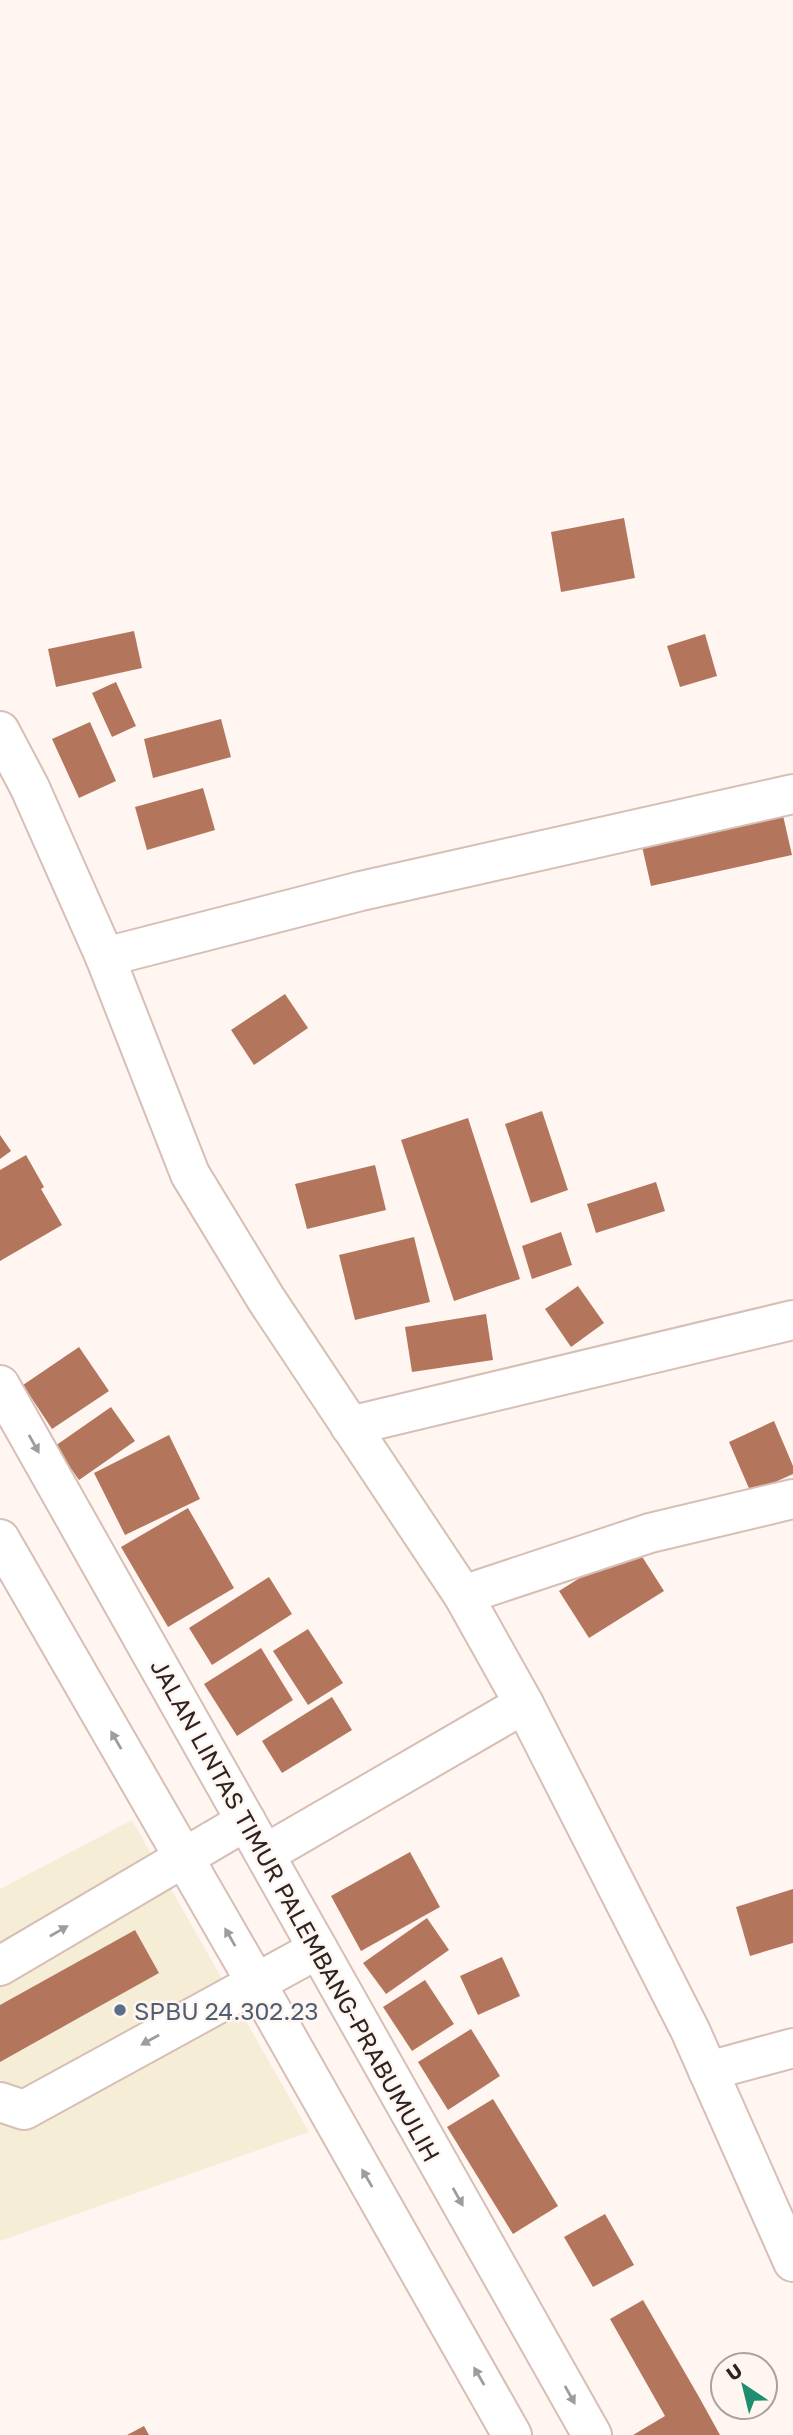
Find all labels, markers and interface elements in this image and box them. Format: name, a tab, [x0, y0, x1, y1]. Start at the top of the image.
one-way arrow	[28, 1434, 40, 1454]
street label: JALAN LINTAS TIMUR PALEMBANG-PRABUMULIH	[145, 1654, 447, 2166]
one-way arrow	[110, 1731, 122, 1750]
one-way arrow	[49, 1925, 68, 1937]
one-way arrow	[224, 1928, 236, 1947]
place label: SPBU 24.302.23	[134, 1996, 318, 2025]
marker: SPBU 24.302.23	[112, 2002, 128, 2018]
one-way arrow	[141, 2034, 160, 2046]
one-way arrow	[360, 2168, 373, 2187]
one-way arrow	[452, 2187, 464, 2207]
north arrow	[709, 2351, 779, 2421]
text: U	[722, 2358, 746, 2385]
one-way arrow	[473, 2366, 485, 2385]
one-way arrow	[564, 2386, 576, 2405]

